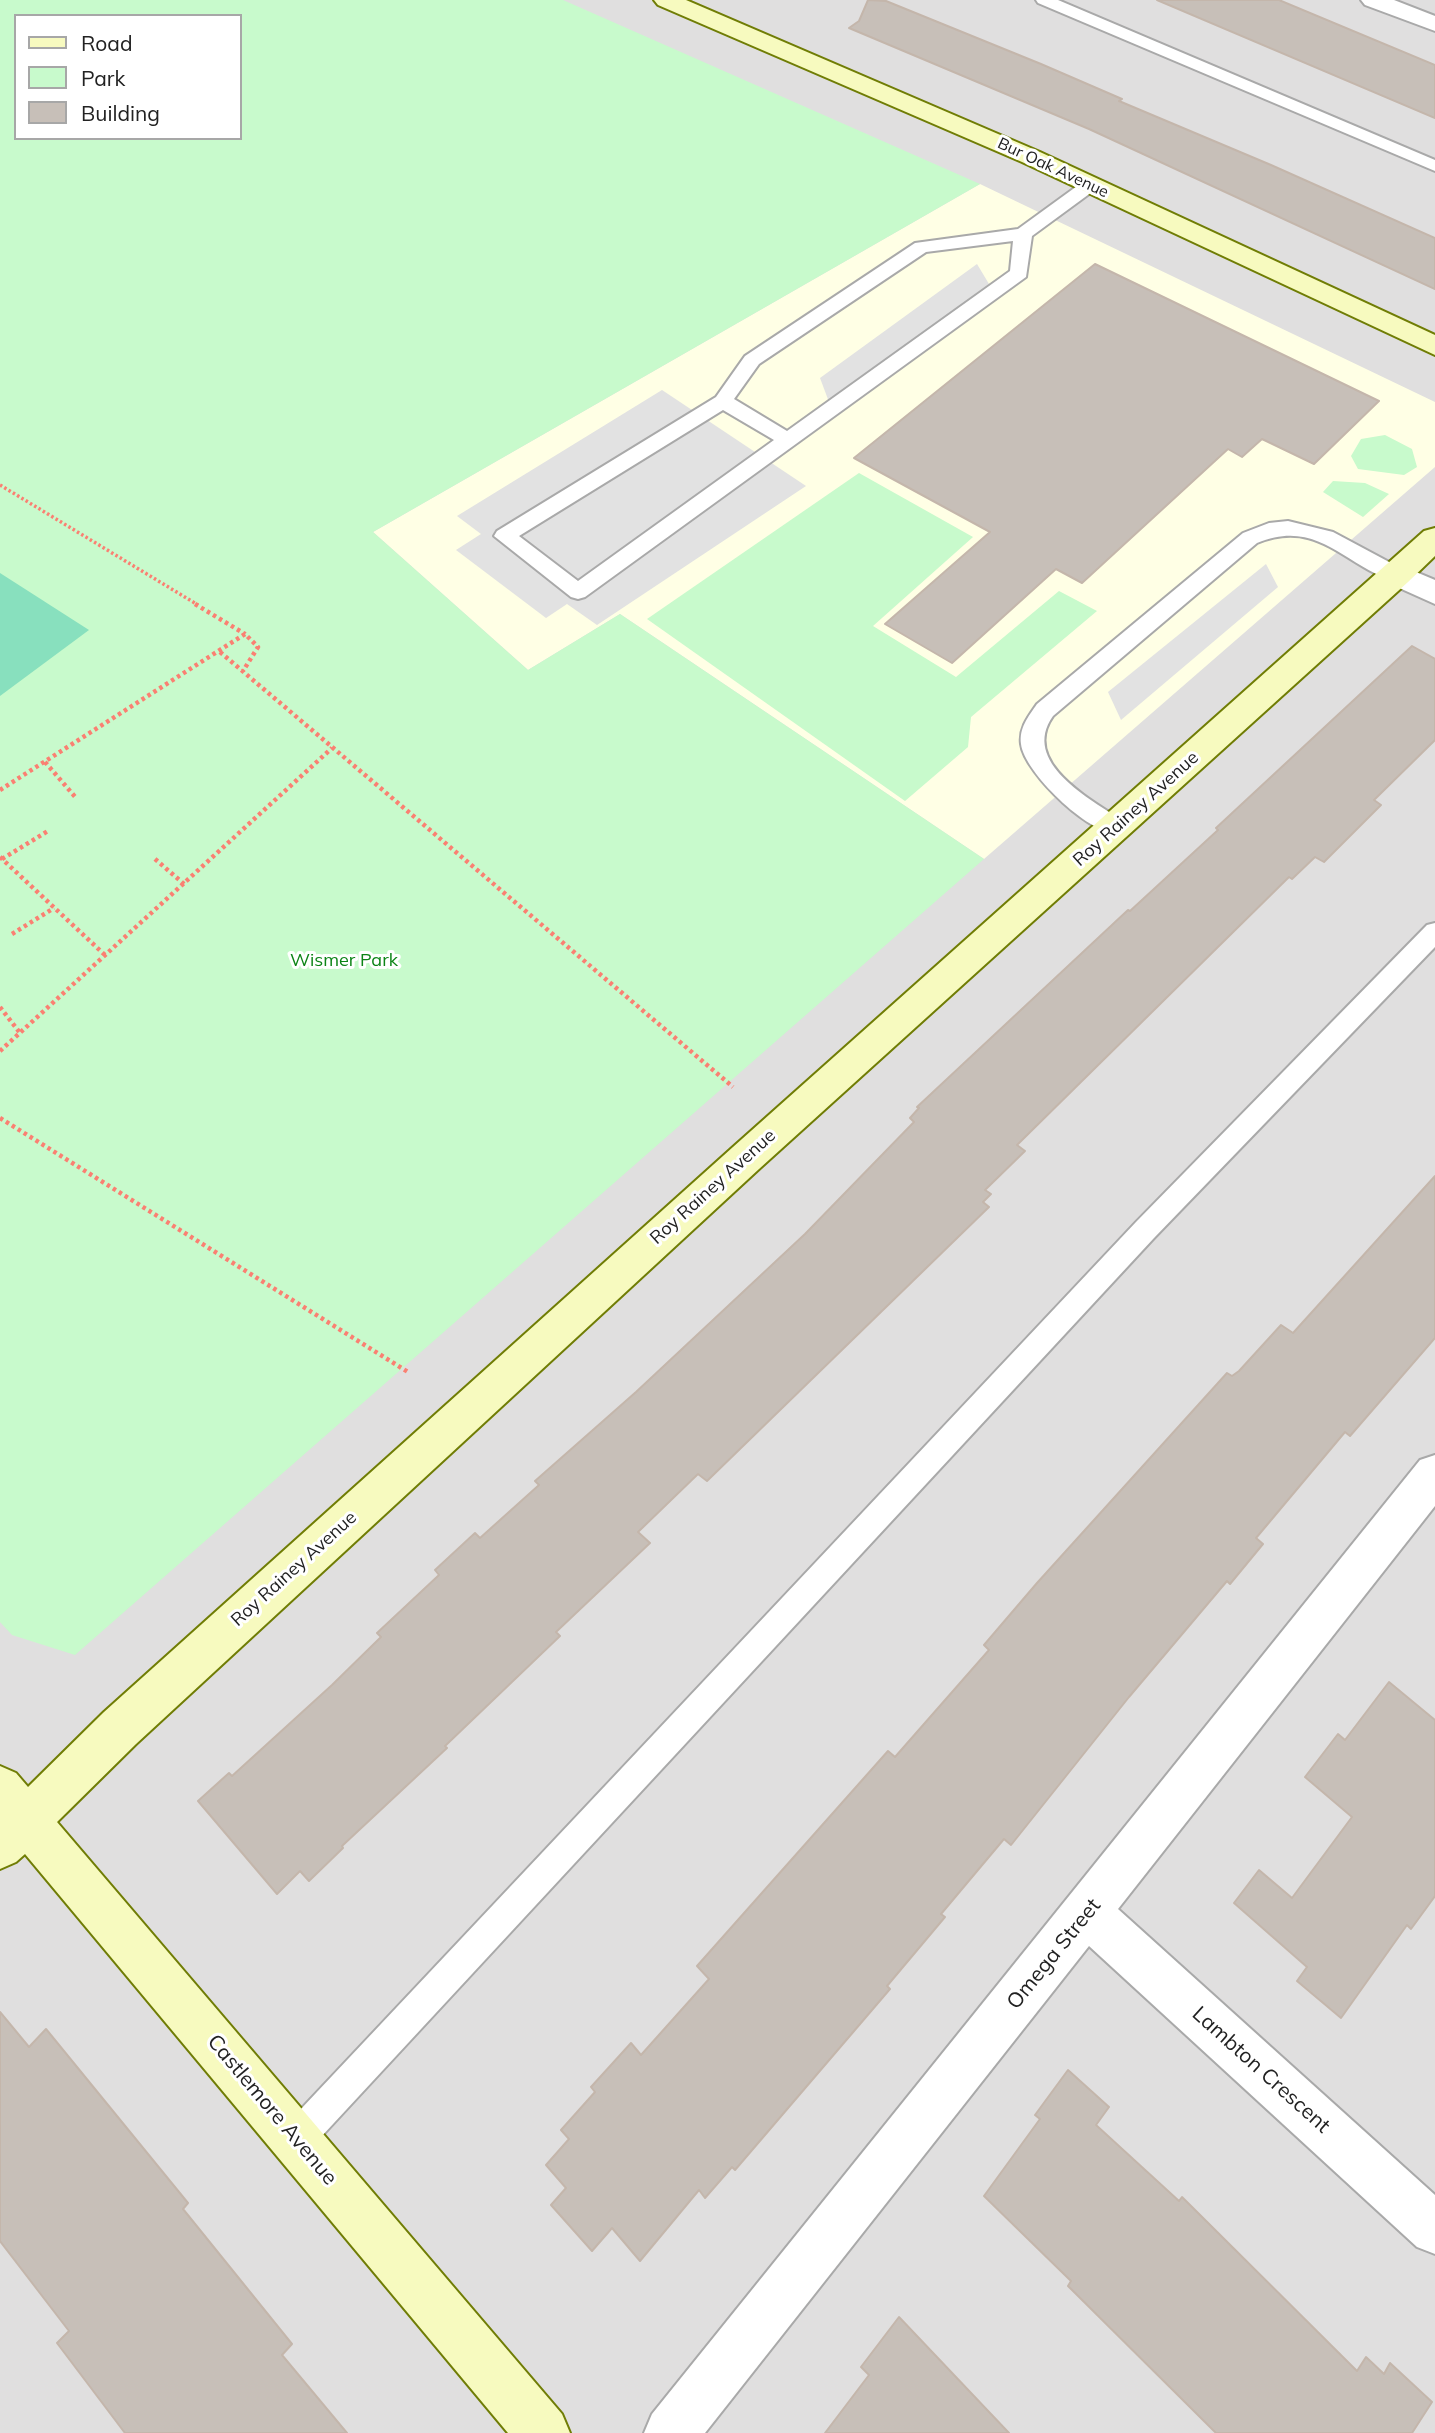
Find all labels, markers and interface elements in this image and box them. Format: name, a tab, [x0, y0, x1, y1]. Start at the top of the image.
legend	[14, 14, 242, 140]
text: Road	[81, 30, 132, 56]
text: Park	[81, 65, 125, 91]
text: Building	[81, 100, 160, 126]
street label: Bur Oak Avenue	[994, 134, 1112, 202]
street label: Roy Rainey Avenue	[1069, 747, 1203, 871]
park label: Wismer Park	[290, 950, 398, 972]
street label: Roy Rainey Avenue	[646, 1125, 780, 1249]
street label: Roy Rainey Avenue	[227, 1507, 361, 1631]
street label: Omega Street	[1002, 1894, 1106, 2014]
street label: Lambton Crescent	[1187, 2001, 1335, 2139]
street label: Castlemore Avenue	[202, 2030, 342, 2190]

